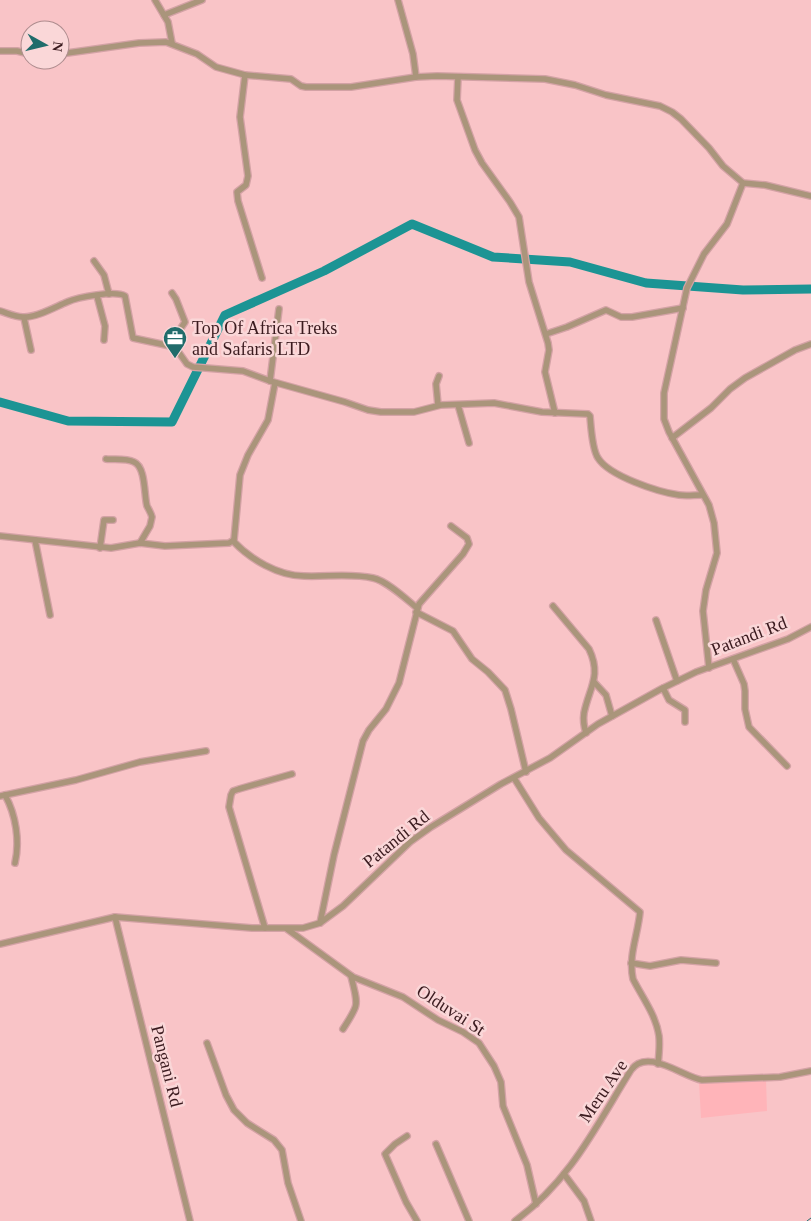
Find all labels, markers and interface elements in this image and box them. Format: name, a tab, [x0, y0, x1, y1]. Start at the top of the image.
north arrow	[20, 20, 70, 70]
text: N	[49, 41, 66, 53]
place label: Top Of Africa Treks and Safaris LTD	[192, 318, 337, 359]
office icon: Top Of Africa Treks and Safaris LTD	[162, 325, 188, 359]
street label: Patandi Rd	[708, 612, 790, 660]
street label: Patandi Rd	[359, 806, 433, 872]
street label: Olduvai St	[413, 981, 489, 1039]
street label: Pangani Rd	[147, 1023, 187, 1109]
street label: Meru Ave	[575, 1056, 631, 1126]

